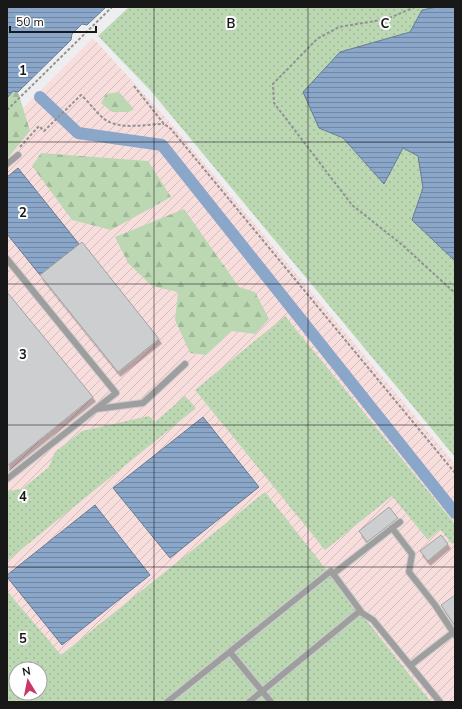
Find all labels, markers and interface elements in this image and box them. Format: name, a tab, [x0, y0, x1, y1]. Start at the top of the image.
scale bar	[10, 8, 96, 34]
text: 50 m	[16, 14, 44, 30]
text: B	[227, 15, 236, 33]
text: C	[381, 15, 390, 33]
text: 1	[19, 62, 27, 80]
text: 2	[19, 204, 27, 222]
text: 3	[19, 346, 27, 364]
text: 4	[19, 488, 27, 506]
text: 5	[19, 630, 27, 648]
north arrow	[8, 661, 48, 701]
text: N	[21, 664, 32, 680]

